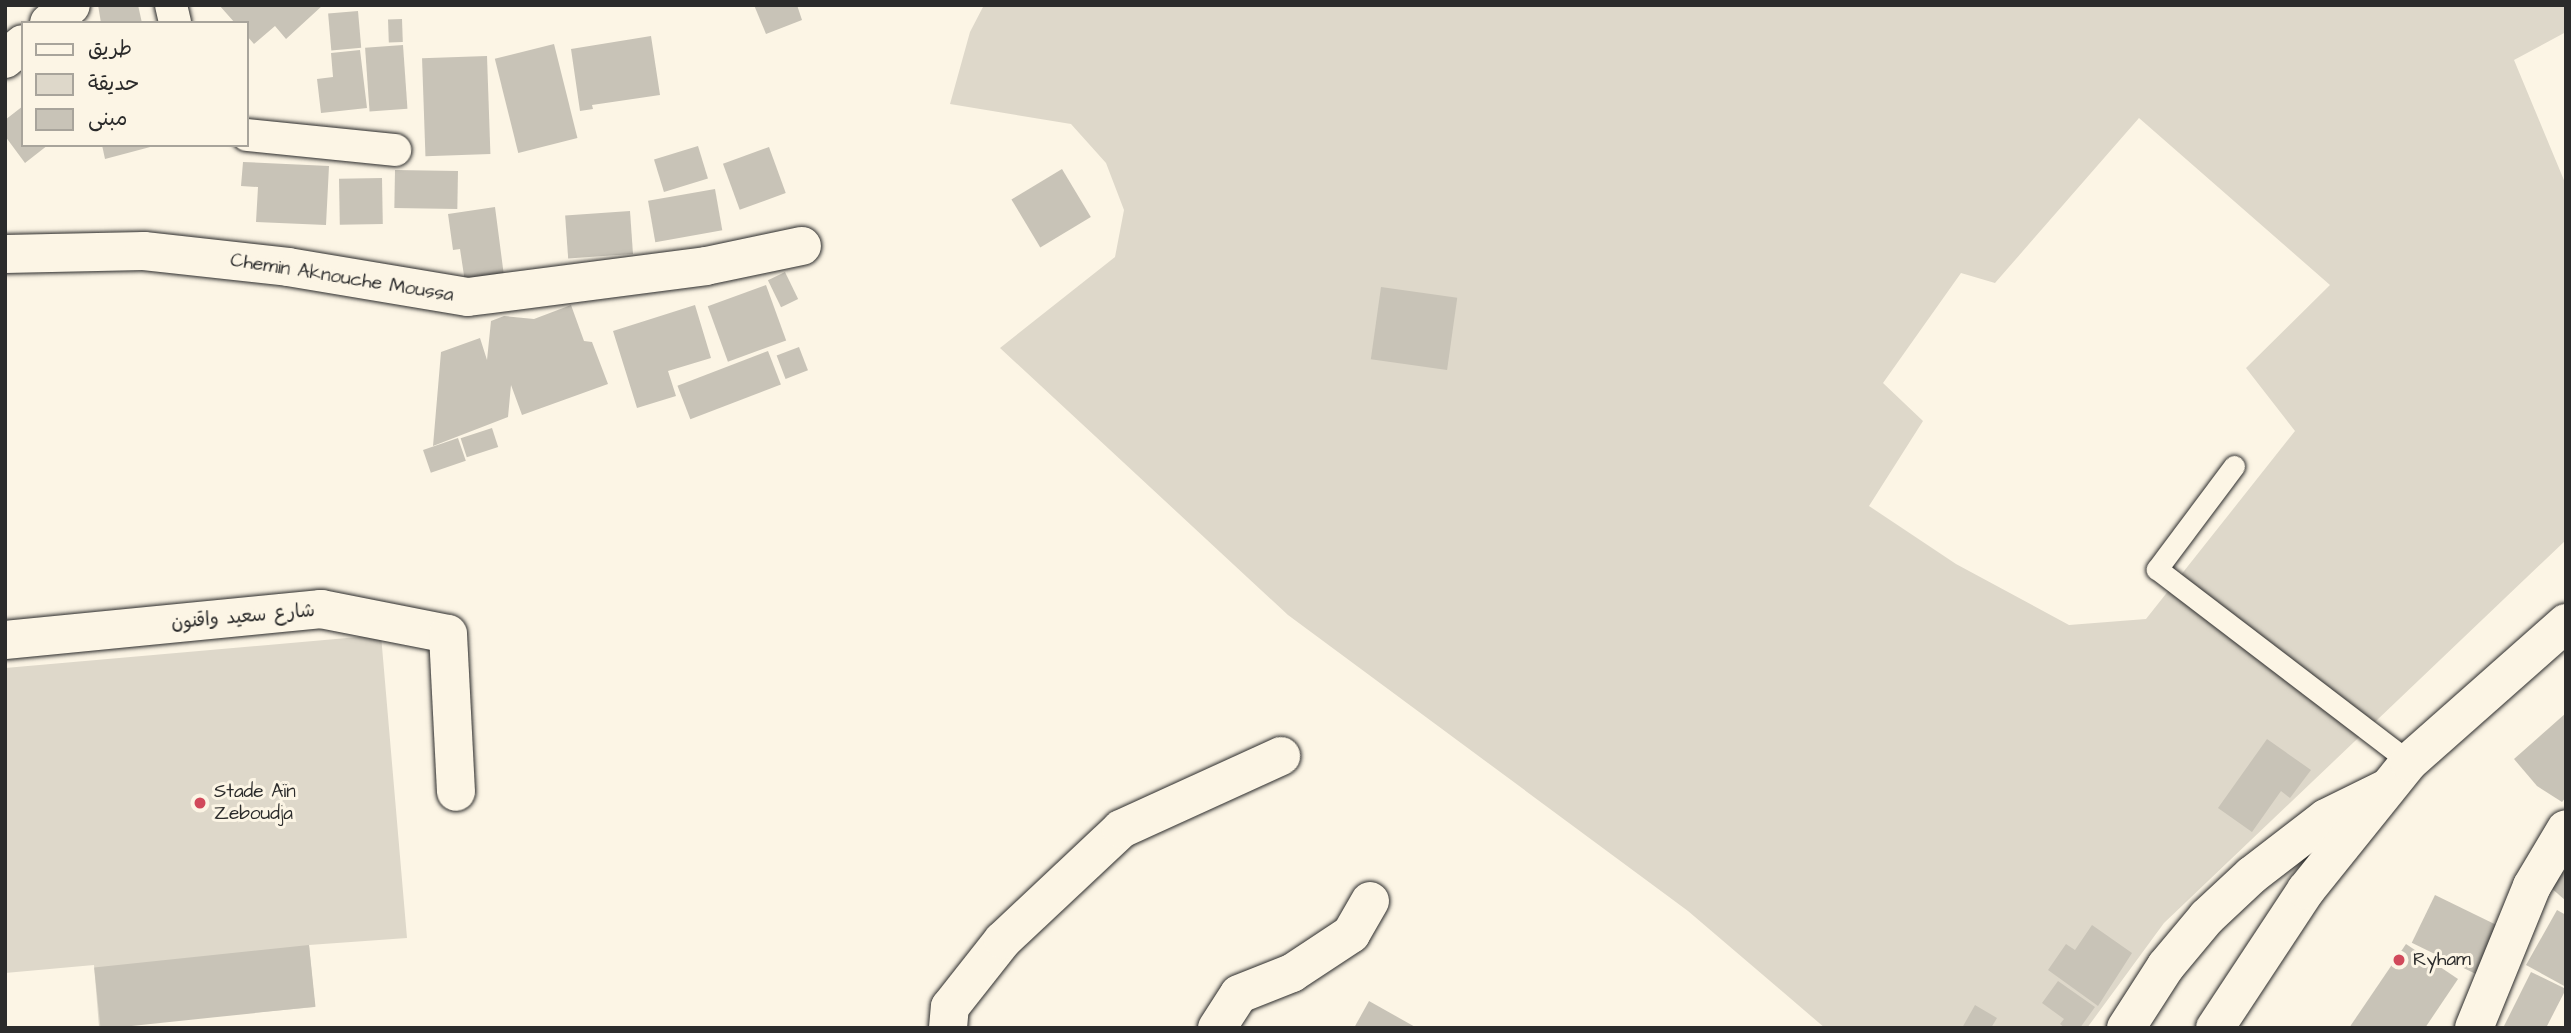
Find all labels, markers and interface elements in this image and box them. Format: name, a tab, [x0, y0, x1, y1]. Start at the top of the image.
legend	[21, 21, 248, 147]
text: طريق	[88, 34, 132, 63]
text: حديقة	[88, 69, 139, 98]
text: مبنى	[88, 104, 127, 133]
street label: Chemin Aknouche Moussa	[229, 249, 455, 307]
street label: شارع سعيد واقنون	[170, 599, 316, 635]
place label: Stade Aïn Zeboudja	[214, 781, 296, 825]
marker: Stade Aïn Zeboudja	[192, 795, 208, 811]
place label: Ryham	[2413, 949, 2471, 971]
marker: Ryham	[2391, 952, 2407, 968]

